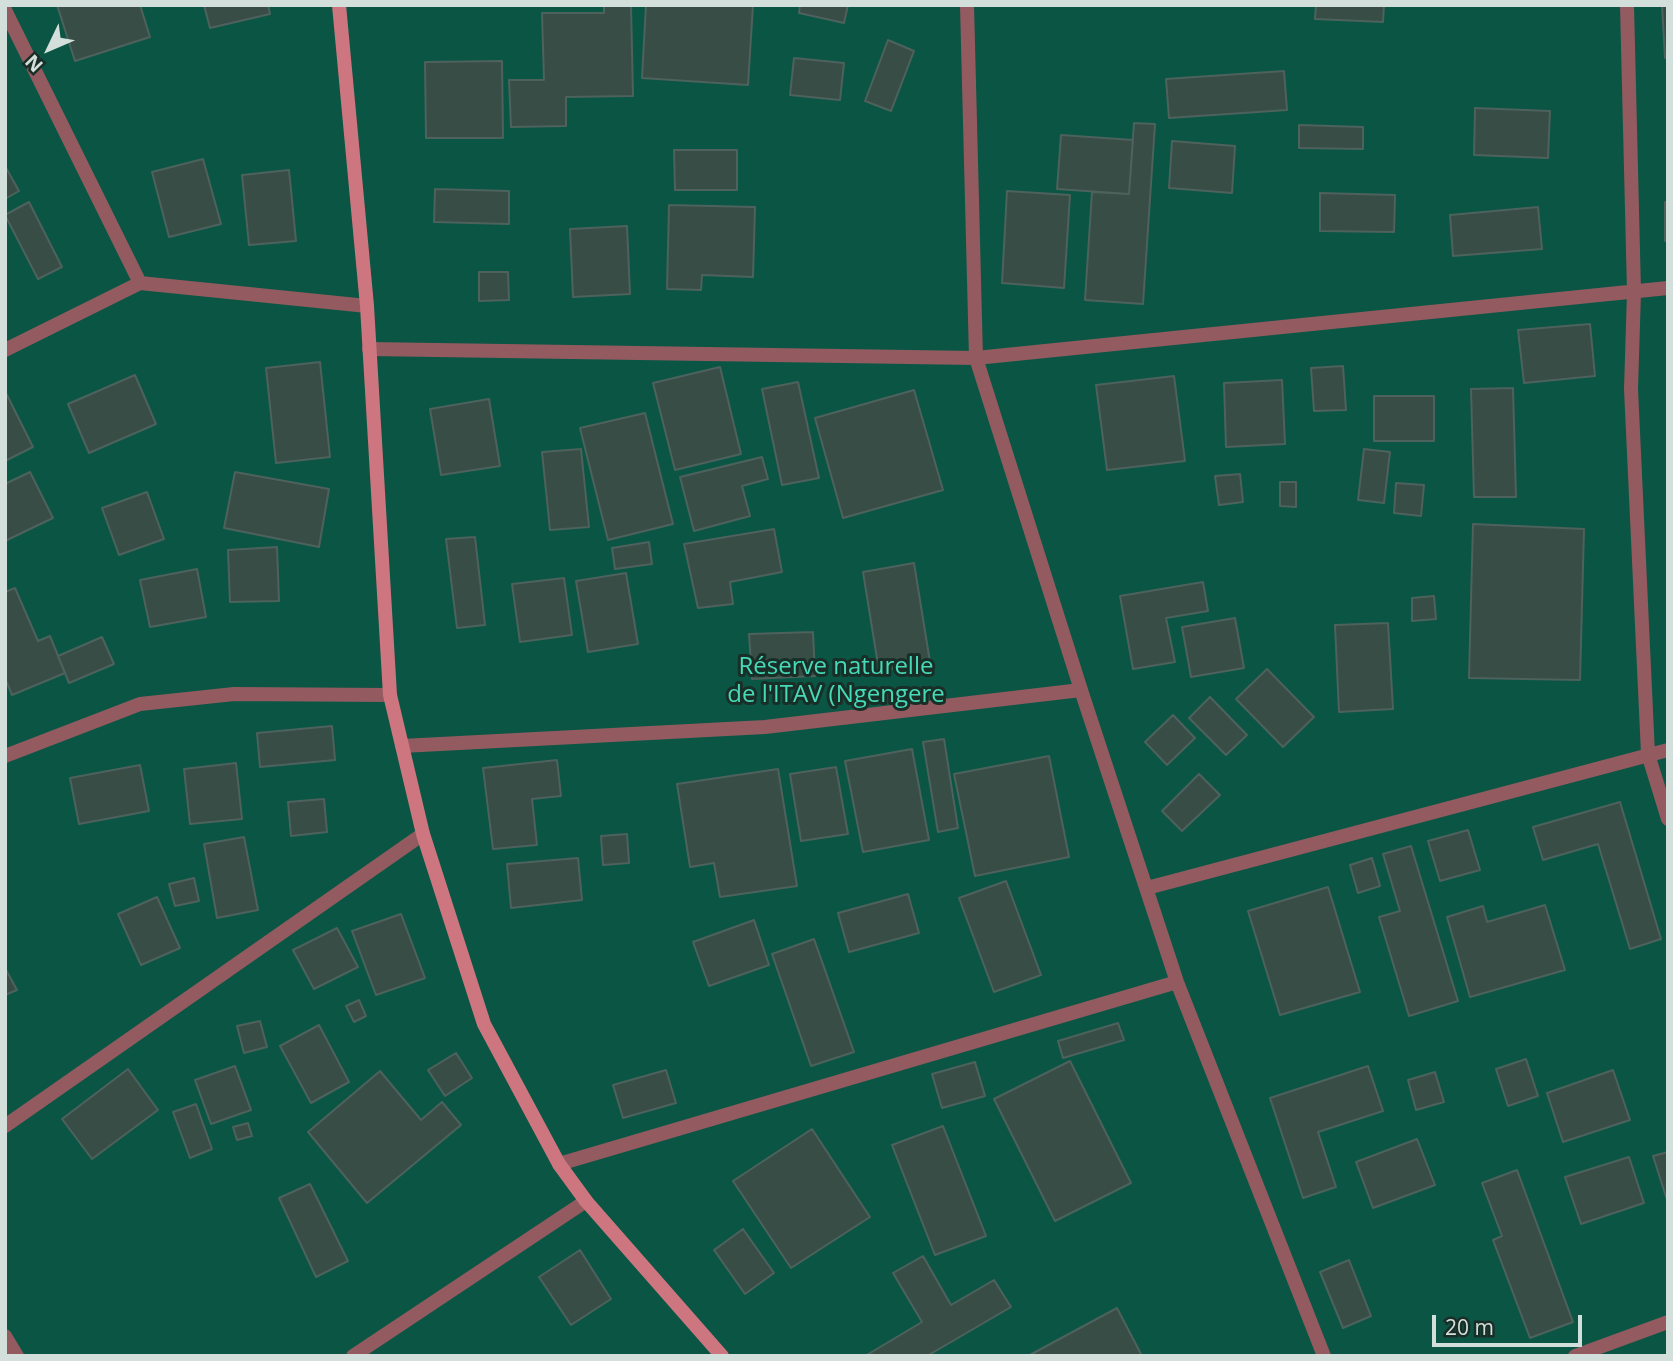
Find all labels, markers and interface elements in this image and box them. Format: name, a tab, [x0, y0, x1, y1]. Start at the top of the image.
north arrow	[14, 14, 84, 84]
text: N	[19, 49, 49, 78]
park label: Réserve naturelle de l'ITAV (Ngengere	[727, 653, 945, 709]
scale bar	[1435, 1302, 1586, 1346]
text: 20 m	[1445, 1313, 1494, 1341]

